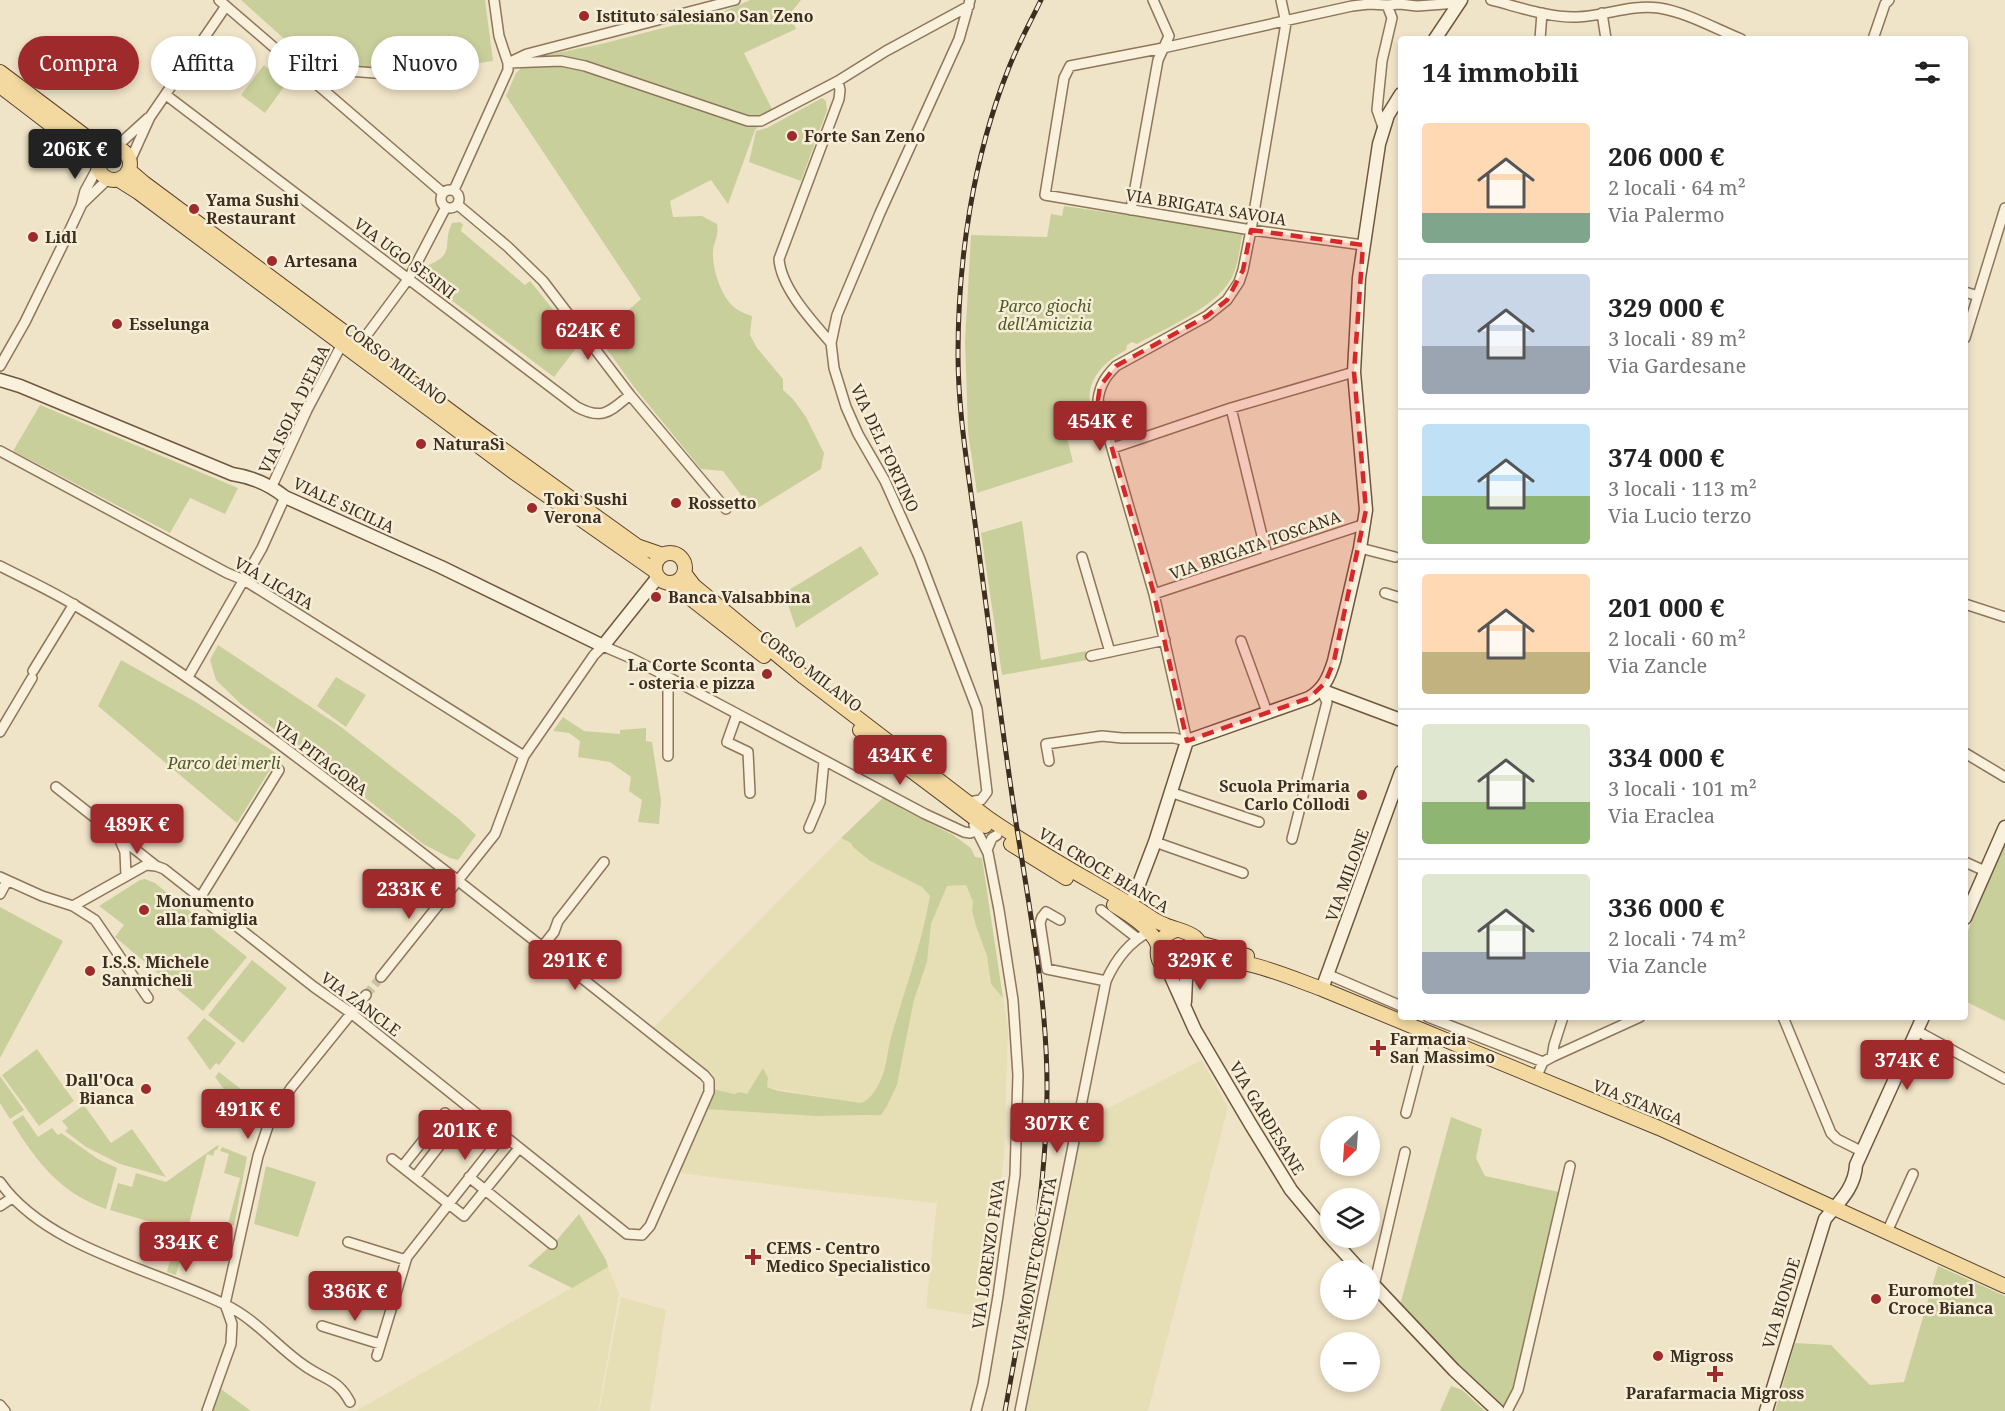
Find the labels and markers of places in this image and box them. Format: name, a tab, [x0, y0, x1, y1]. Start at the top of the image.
place label: Istituto salesiano San Zeno	[596, 5, 814, 27]
marker: Istituto salesiano San Zeno	[577, 9, 591, 23]
place label: Forte San Zeno	[804, 125, 925, 147]
pin: 206K €	[26, 129, 124, 180]
marker: Forte San Zeno	[785, 129, 799, 143]
place label: Yama Sushi Restaurant	[206, 189, 300, 229]
marker: Yama Sushi Restaurant	[187, 202, 201, 216]
place label: Lidl	[45, 226, 77, 248]
marker: Lidl	[26, 230, 40, 244]
place label: Artesana	[284, 250, 358, 272]
marker: Artesana	[265, 254, 279, 268]
pin: 624K €	[539, 310, 637, 361]
place label: Esselunga	[129, 313, 210, 335]
marker: Esselunga	[110, 317, 124, 331]
pin: 454K €	[1051, 401, 1149, 452]
place label: NaturaSì	[433, 433, 505, 455]
marker: NaturaSì	[414, 437, 428, 451]
place label: Toki Sushi Verona	[544, 488, 628, 528]
place label: Rossetto	[688, 492, 757, 514]
marker: Rossetto	[669, 496, 683, 510]
marker: Toki Sushi Verona	[525, 501, 539, 515]
place label: Banca Valsabbina	[668, 586, 811, 608]
marker: Banca Valsabbina	[649, 590, 663, 604]
place label: La Corte Sconta - osteria e pizza	[628, 654, 755, 694]
marker: La Corte Sconta - osteria e pizza	[760, 667, 774, 681]
pin: 434K €	[851, 735, 949, 786]
place label: Scuola Primaria Carlo Collodi	[1219, 775, 1350, 815]
marker: Scuola Primaria Carlo Collodi	[1355, 788, 1369, 802]
pin: 489K €	[88, 804, 186, 855]
pin: 233K €	[360, 869, 458, 920]
place label: Monumento alla famiglia	[156, 890, 258, 930]
marker: Monumento alla famiglia	[137, 903, 151, 917]
pin: 291K €	[526, 940, 624, 991]
pin: 329K €	[1151, 940, 1249, 991]
place label: I.S.S. Michele Sanmicheli	[102, 951, 209, 991]
marker: I.S.S. Michele Sanmicheli	[83, 964, 97, 978]
place label: Farmacia San Massimo	[1390, 1028, 1495, 1068]
pin: 374K €	[1858, 1040, 1956, 1091]
marker: Farmacia San Massimo	[1371, 1041, 1385, 1055]
place label: Dall'Oca Bianca	[66, 1069, 134, 1109]
marker: Dall'Oca Bianca	[139, 1082, 153, 1096]
pin: 491K €	[199, 1089, 297, 1140]
pin: 307K €	[1008, 1103, 1106, 1154]
pin: 201K €	[416, 1110, 514, 1161]
pin: 334K €	[137, 1222, 235, 1273]
place label: CEMS - Centro Medico Specialistico	[766, 1237, 931, 1277]
marker: CEMS - Centro Medico Specialistico	[744, 1248, 762, 1266]
pin: 336K €	[306, 1271, 404, 1322]
place label: Euromotel Croce Bianca	[1888, 1279, 1994, 1319]
marker: Euromotel Croce Bianca	[1869, 1292, 1883, 1306]
place label: Migross	[1670, 1345, 1734, 1367]
marker: Migross	[1651, 1349, 1665, 1363]
marker: Parafarmacia Migross	[1708, 1367, 1722, 1381]
place label: Parafarmacia Migross	[1626, 1382, 1805, 1404]

